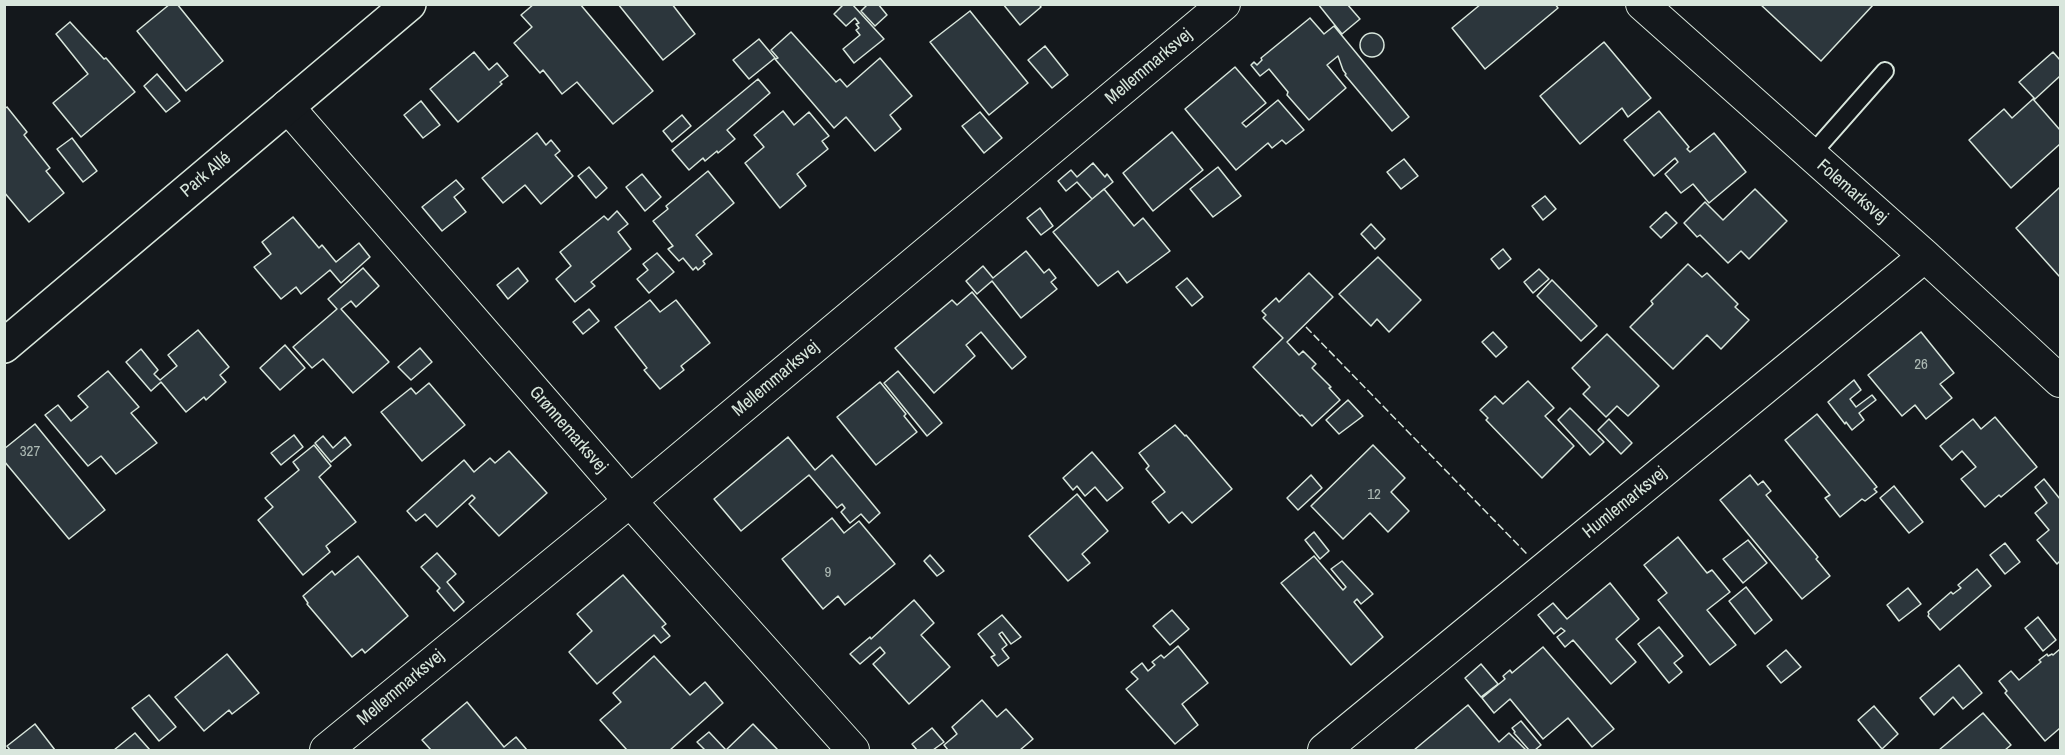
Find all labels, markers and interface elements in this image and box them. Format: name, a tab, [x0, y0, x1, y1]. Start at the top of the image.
street label: Mellemmarksvej	[1101, 24, 1197, 110]
street label: Park Allé	[176, 148, 236, 202]
street label: Folemarksvej	[1812, 155, 1892, 229]
street label: Mellemmarksvej	[728, 336, 824, 422]
house number: 26	[1914, 356, 1928, 374]
street label: Grønnemarksvej	[524, 382, 612, 478]
house number: 327	[20, 443, 40, 461]
street label: Humlemarksvej	[1579, 463, 1671, 543]
house number: 12	[1367, 486, 1381, 504]
house number: 9	[825, 564, 831, 582]
street label: Mellemmarksvej	[353, 645, 449, 731]

